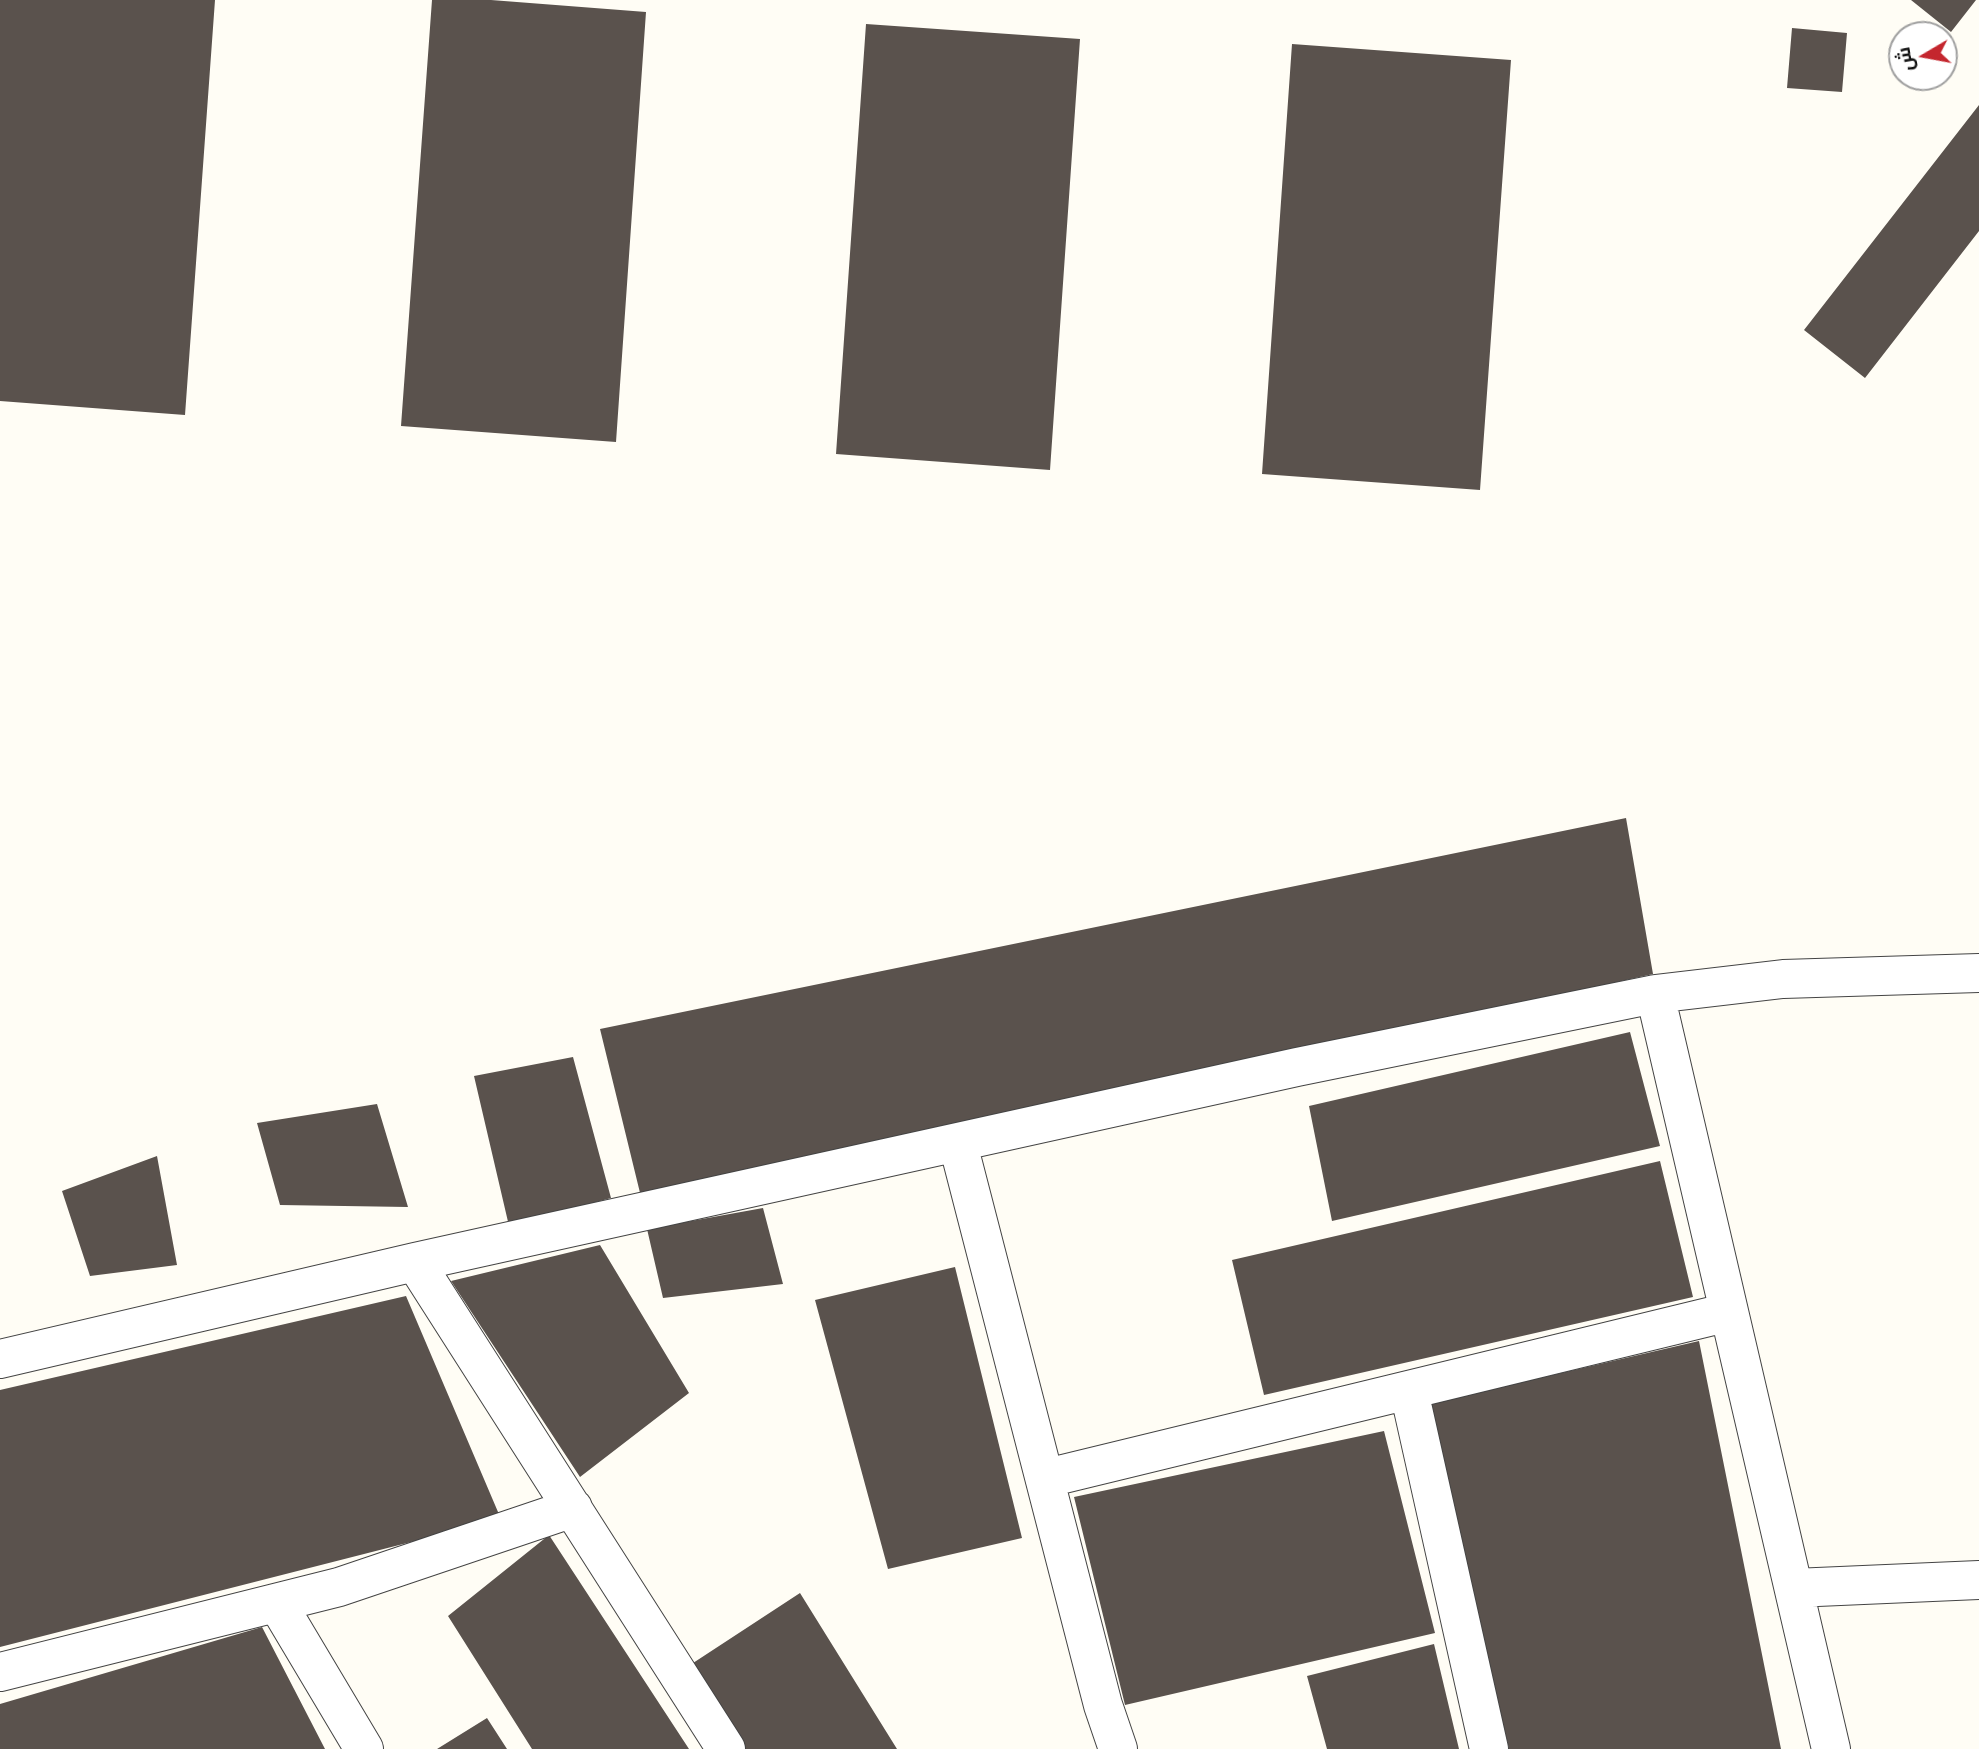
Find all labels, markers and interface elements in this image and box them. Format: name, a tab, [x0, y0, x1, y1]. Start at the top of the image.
north arrow	[1888, 21, 1958, 91]
text: ش	[1890, 45, 1918, 73]

